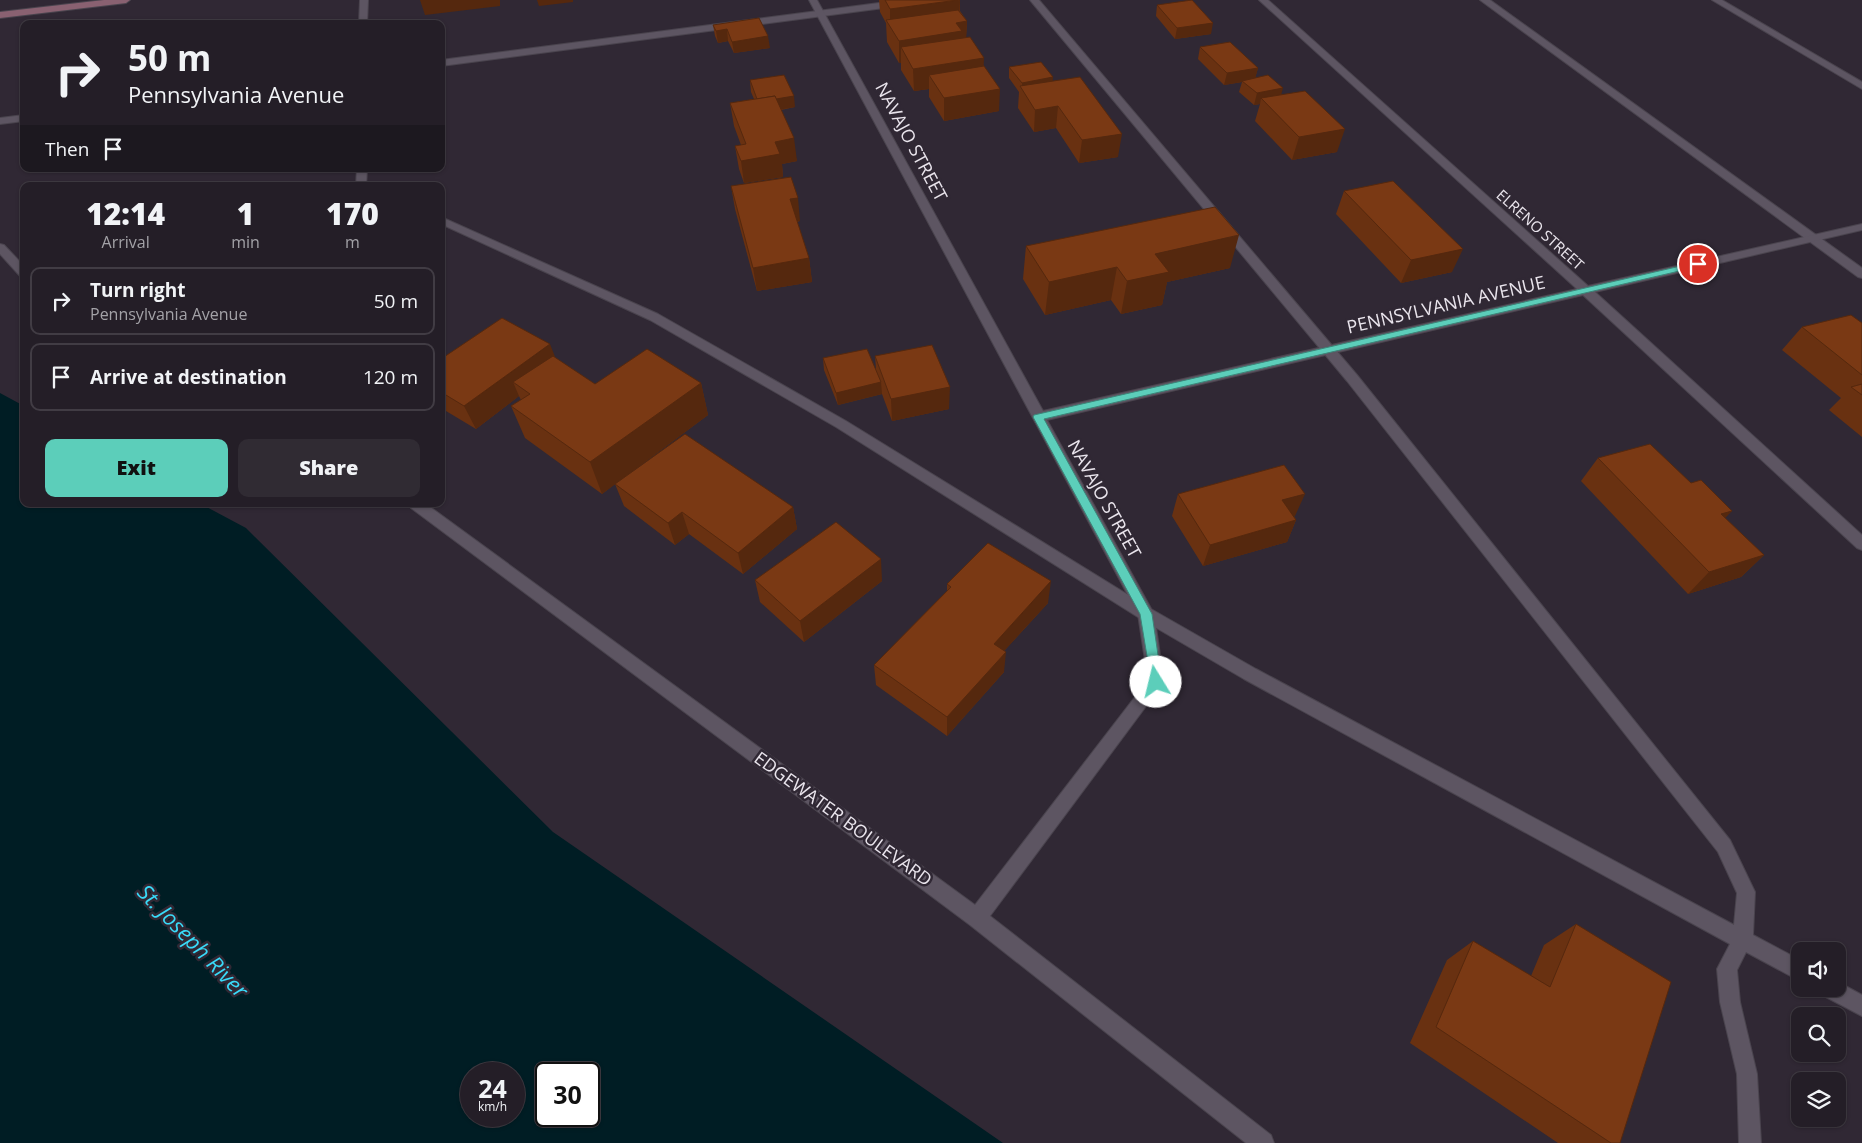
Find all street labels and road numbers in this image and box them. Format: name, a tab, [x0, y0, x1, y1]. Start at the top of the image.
street label: NAVAJO STREET	[870, 78, 953, 205]
street label: ELRENO STREET	[1493, 185, 1589, 274]
street label: PENNSYLVANIA AVENUE	[1344, 270, 1547, 339]
street label: NAVAJO STREET	[1063, 435, 1147, 562]
street label: EDGEWATER BOULEVARD	[750, 746, 937, 891]

